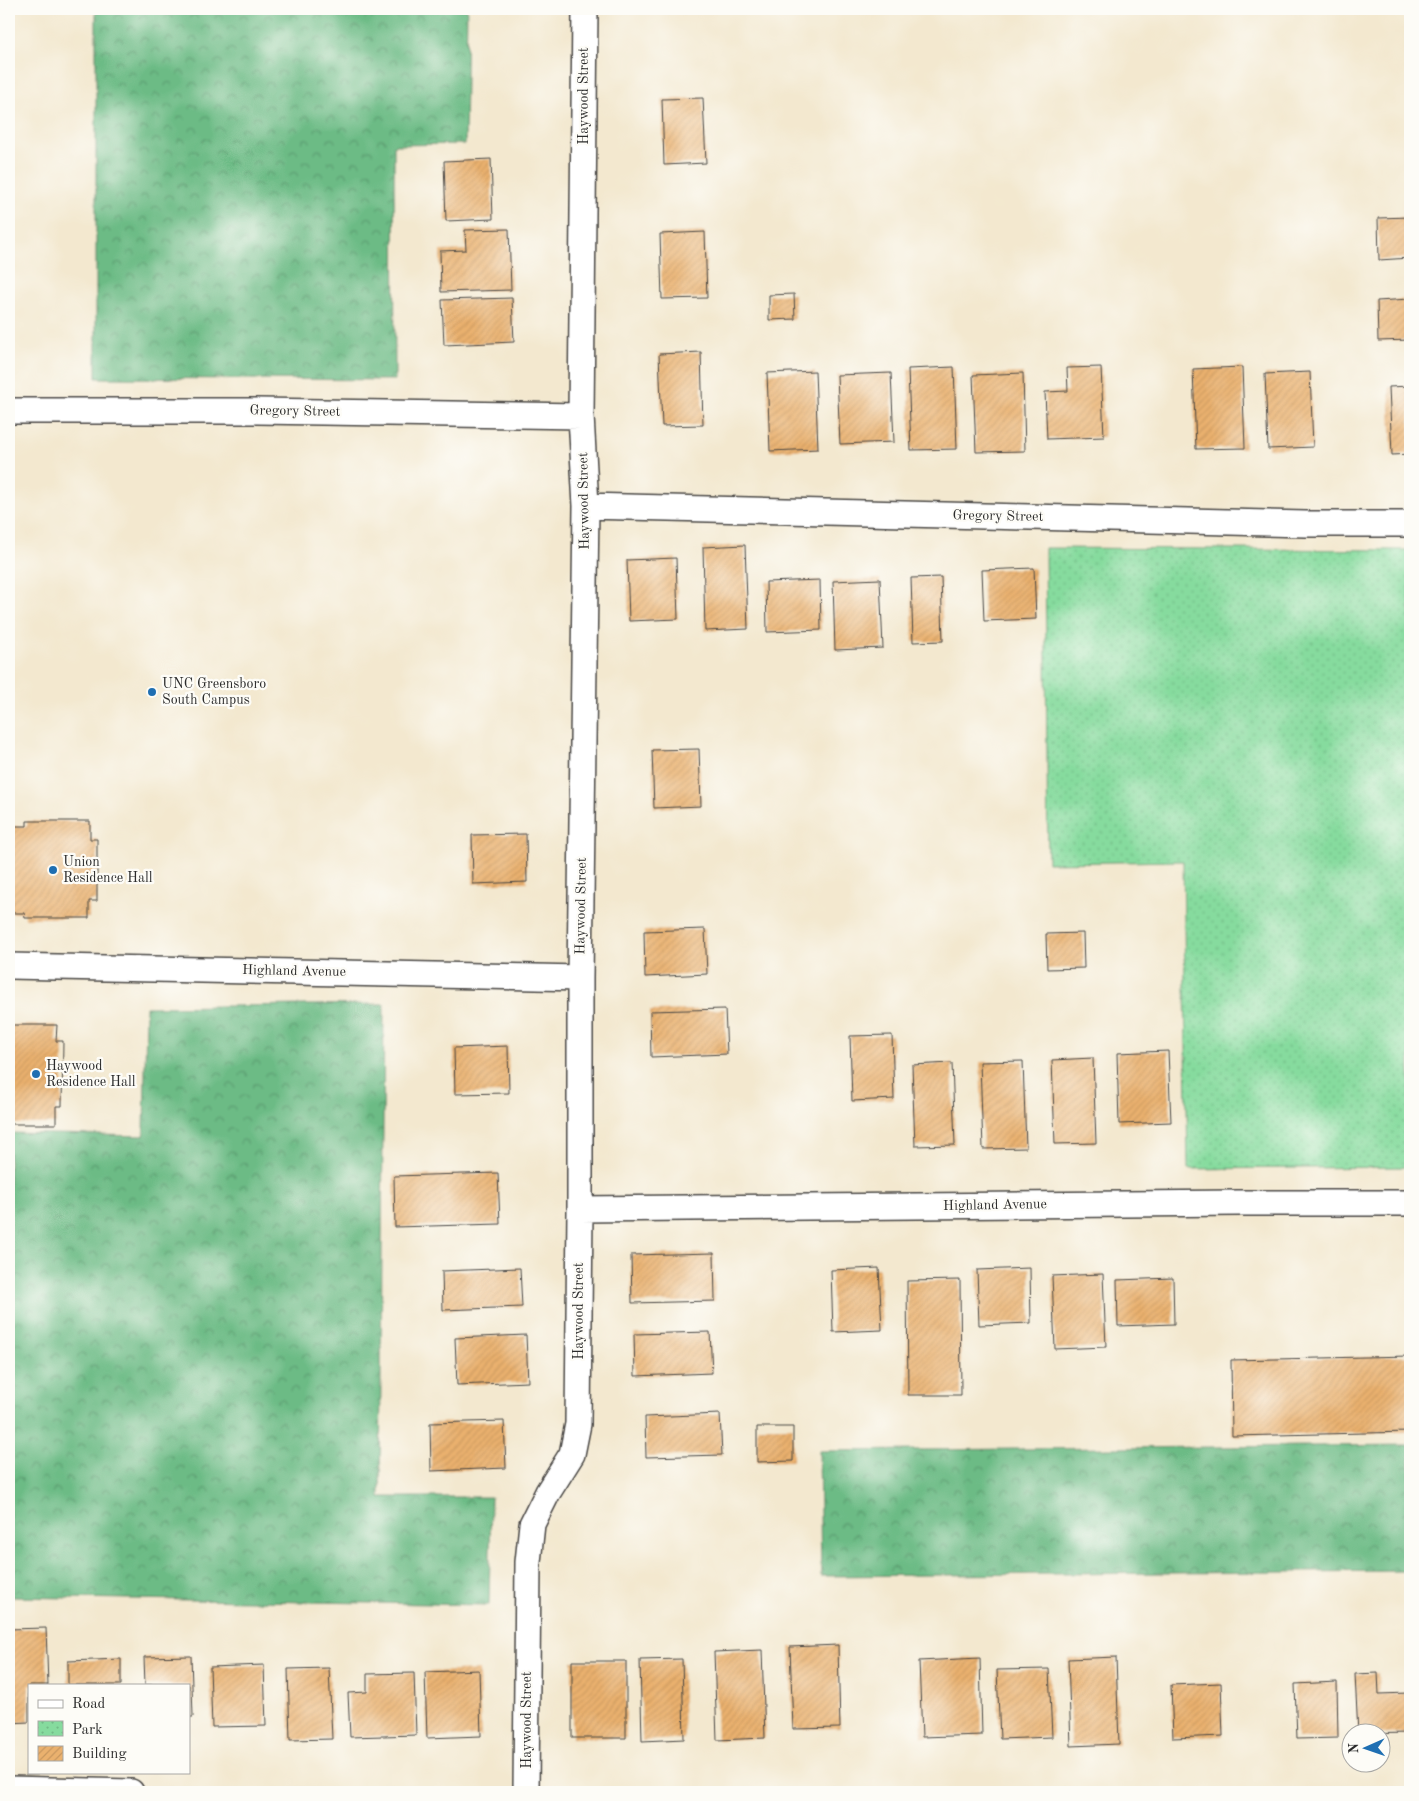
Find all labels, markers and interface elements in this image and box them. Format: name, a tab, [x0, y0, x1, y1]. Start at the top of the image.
street label: Haywood Street	[577, 47, 591, 145]
street label: Gregory Street	[249, 403, 341, 419]
street label: Haywood Street	[576, 452, 592, 550]
street label: Gregory Street	[952, 508, 1044, 524]
place label: UNC Greensboro South Campus	[162, 677, 266, 707]
marker: UNC Greensboro South Campus	[146, 686, 158, 698]
place label: Union Residence Hall	[63, 855, 153, 885]
street label: Haywood Street	[573, 857, 589, 955]
marker: Union Residence Hall	[47, 864, 59, 876]
street label: Highland Avenue	[242, 963, 346, 979]
place label: Haywood Residence Hall	[46, 1059, 136, 1089]
marker: Haywood Residence Hall	[30, 1068, 42, 1080]
street label: Highland Avenue	[943, 1197, 1047, 1213]
street label: Haywood Street	[572, 1262, 586, 1360]
street label: Haywood Street	[520, 1671, 534, 1769]
legend	[28, 1684, 190, 1774]
text: Road	[72, 1697, 106, 1712]
text: Park	[72, 1723, 103, 1738]
north arrow	[1342, 1724, 1392, 1774]
text: N	[1347, 1743, 1361, 1754]
text: Building	[72, 1747, 127, 1762]

